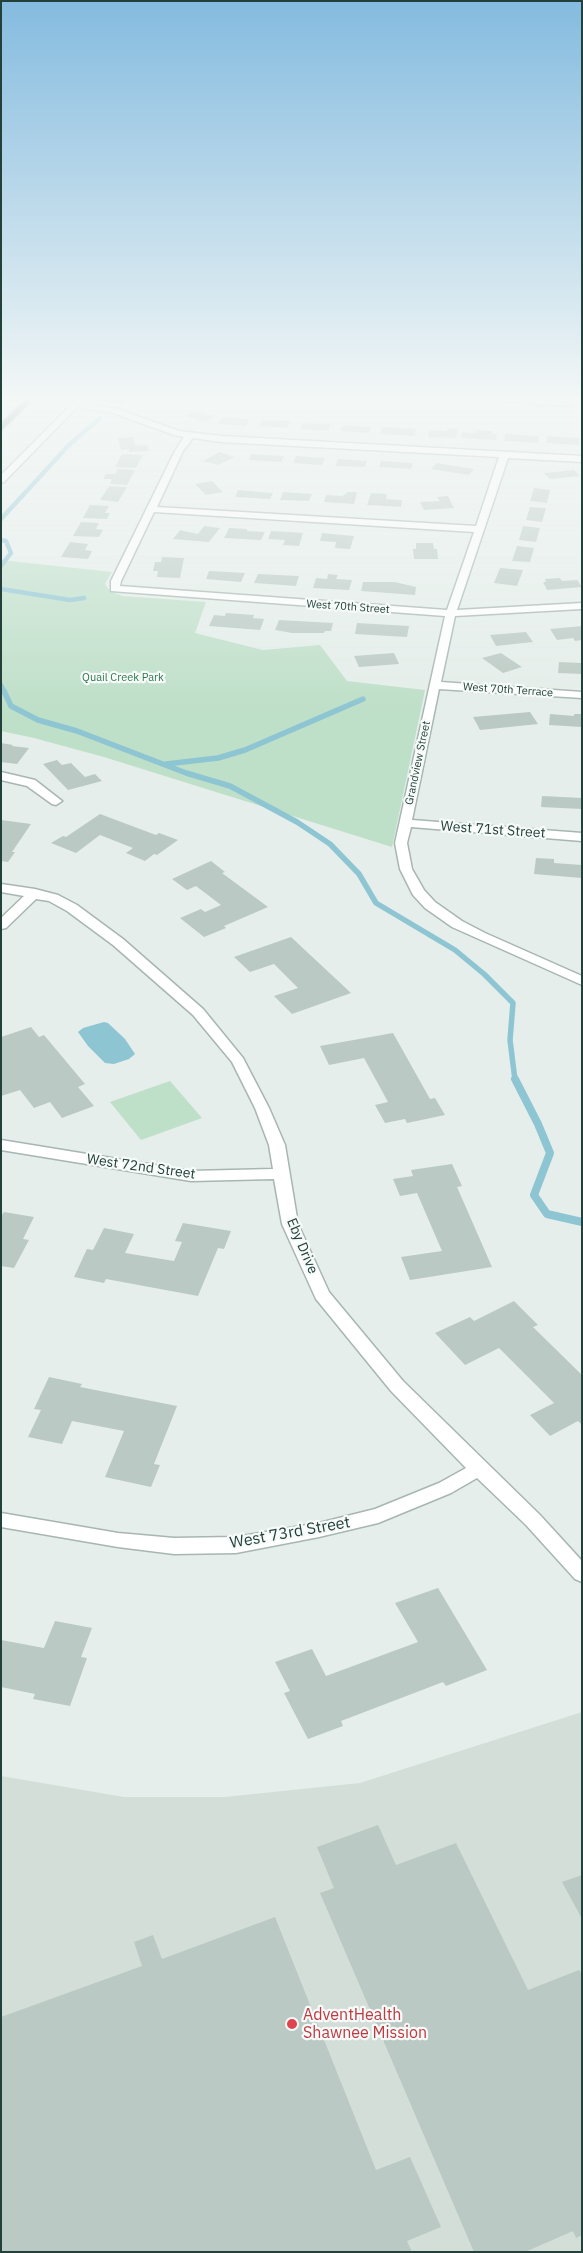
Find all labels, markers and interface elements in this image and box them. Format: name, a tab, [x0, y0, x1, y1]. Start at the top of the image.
street label: West 70th Street	[306, 598, 390, 616]
park label: Quail Creek Park	[82, 671, 164, 685]
street label: West 70th Terrace	[462, 680, 554, 700]
street label: Grandview Street	[403, 720, 433, 806]
street label: West 71st Street	[440, 818, 546, 842]
street label: West 72nd Street	[86, 1151, 196, 1183]
street label: Eby Drive	[283, 1216, 321, 1276]
street label: West 73rd Street	[228, 1513, 352, 1553]
place label: AdventHealth Shawnee Mission	[303, 2005, 427, 2043]
marker: AdventHealth Shawnee Mission	[285, 2017, 299, 2031]

